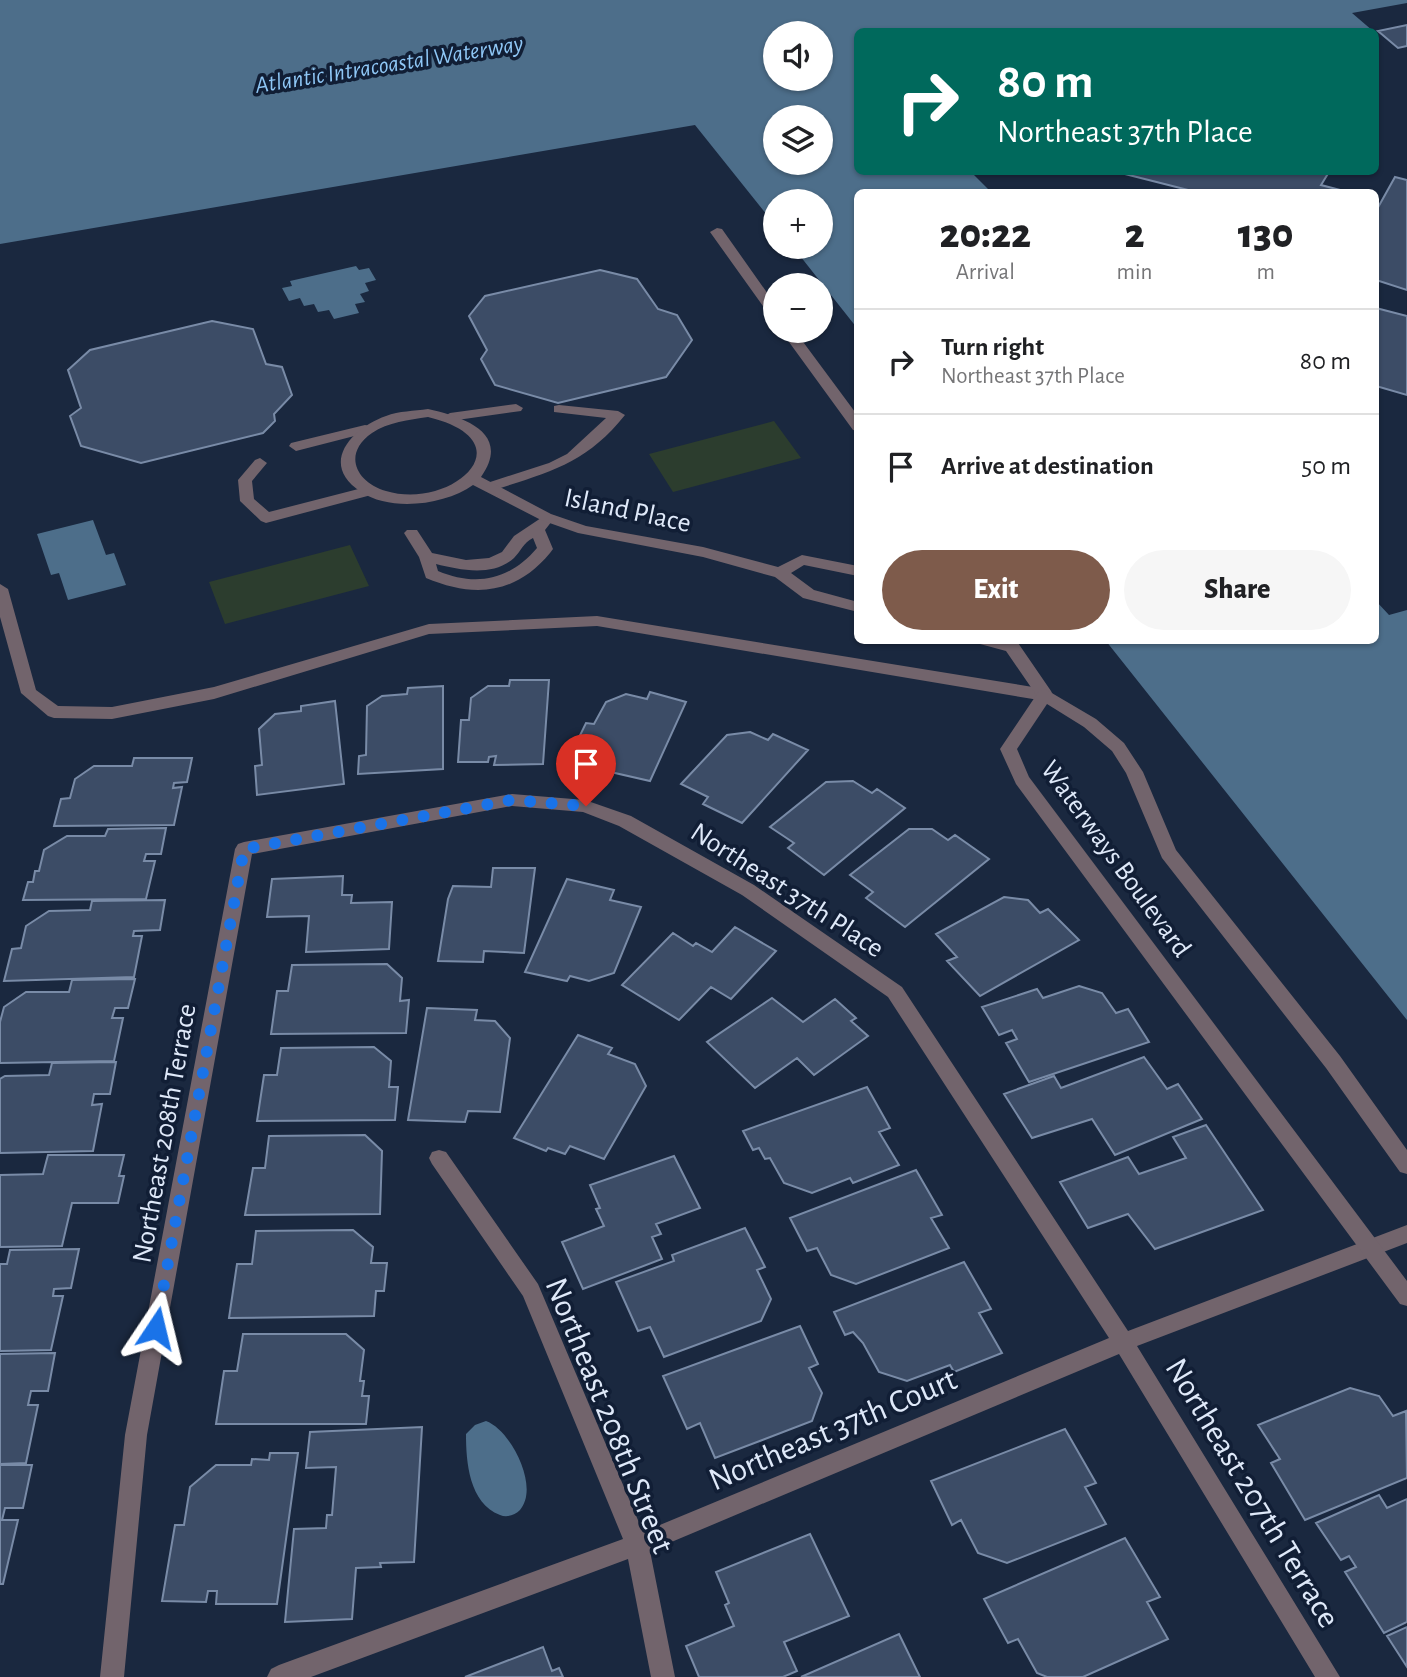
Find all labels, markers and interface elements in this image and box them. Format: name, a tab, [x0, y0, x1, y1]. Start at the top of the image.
map controls	[763, 21, 833, 343]
button: sound	[763, 21, 833, 91]
water label: Atlantic Intracoastal Waterway	[253, 32, 525, 98]
icon: right	[882, 56, 973, 147]
text: 80 m	[997, 58, 1094, 107]
button: layers	[763, 105, 833, 175]
text: Northeast 37th Place	[997, 116, 1253, 148]
button: +	[763, 189, 833, 259]
text: 20:22	[939, 213, 1031, 255]
text: 2	[1124, 213, 1145, 255]
text: 130	[1238, 213, 1294, 255]
text: Arrival	[956, 261, 1015, 284]
text: min	[1117, 261, 1152, 284]
text: m	[1256, 261, 1275, 284]
button: −	[763, 273, 833, 343]
text: Turn right	[941, 334, 1044, 360]
icon: right	[882, 343, 920, 381]
text: 80 m	[1300, 348, 1351, 374]
text: Northeast 37th Place	[941, 365, 1125, 388]
icon: arrive	[882, 448, 920, 486]
text: Arrive at destination	[941, 453, 1154, 479]
text: 50 m	[1301, 453, 1351, 479]
street label: Island Place	[562, 484, 693, 538]
button: Exit	[882, 550, 1110, 630]
button: Share	[1124, 550, 1351, 630]
pin	[556, 734, 616, 806]
icon: arrive	[567, 745, 605, 783]
street label: Waterways Boulevard	[1035, 756, 1196, 963]
street label: Northeast 37th Place	[685, 818, 888, 963]
street label: Northeast 208th Terrace	[128, 1002, 202, 1265]
street label: Northeast 208th Street	[538, 1274, 679, 1559]
position arrow	[119, 1291, 193, 1365]
street label: Northeast 207th Terrace	[1159, 1353, 1345, 1634]
street label: Northeast 37th Court	[704, 1363, 962, 1497]

